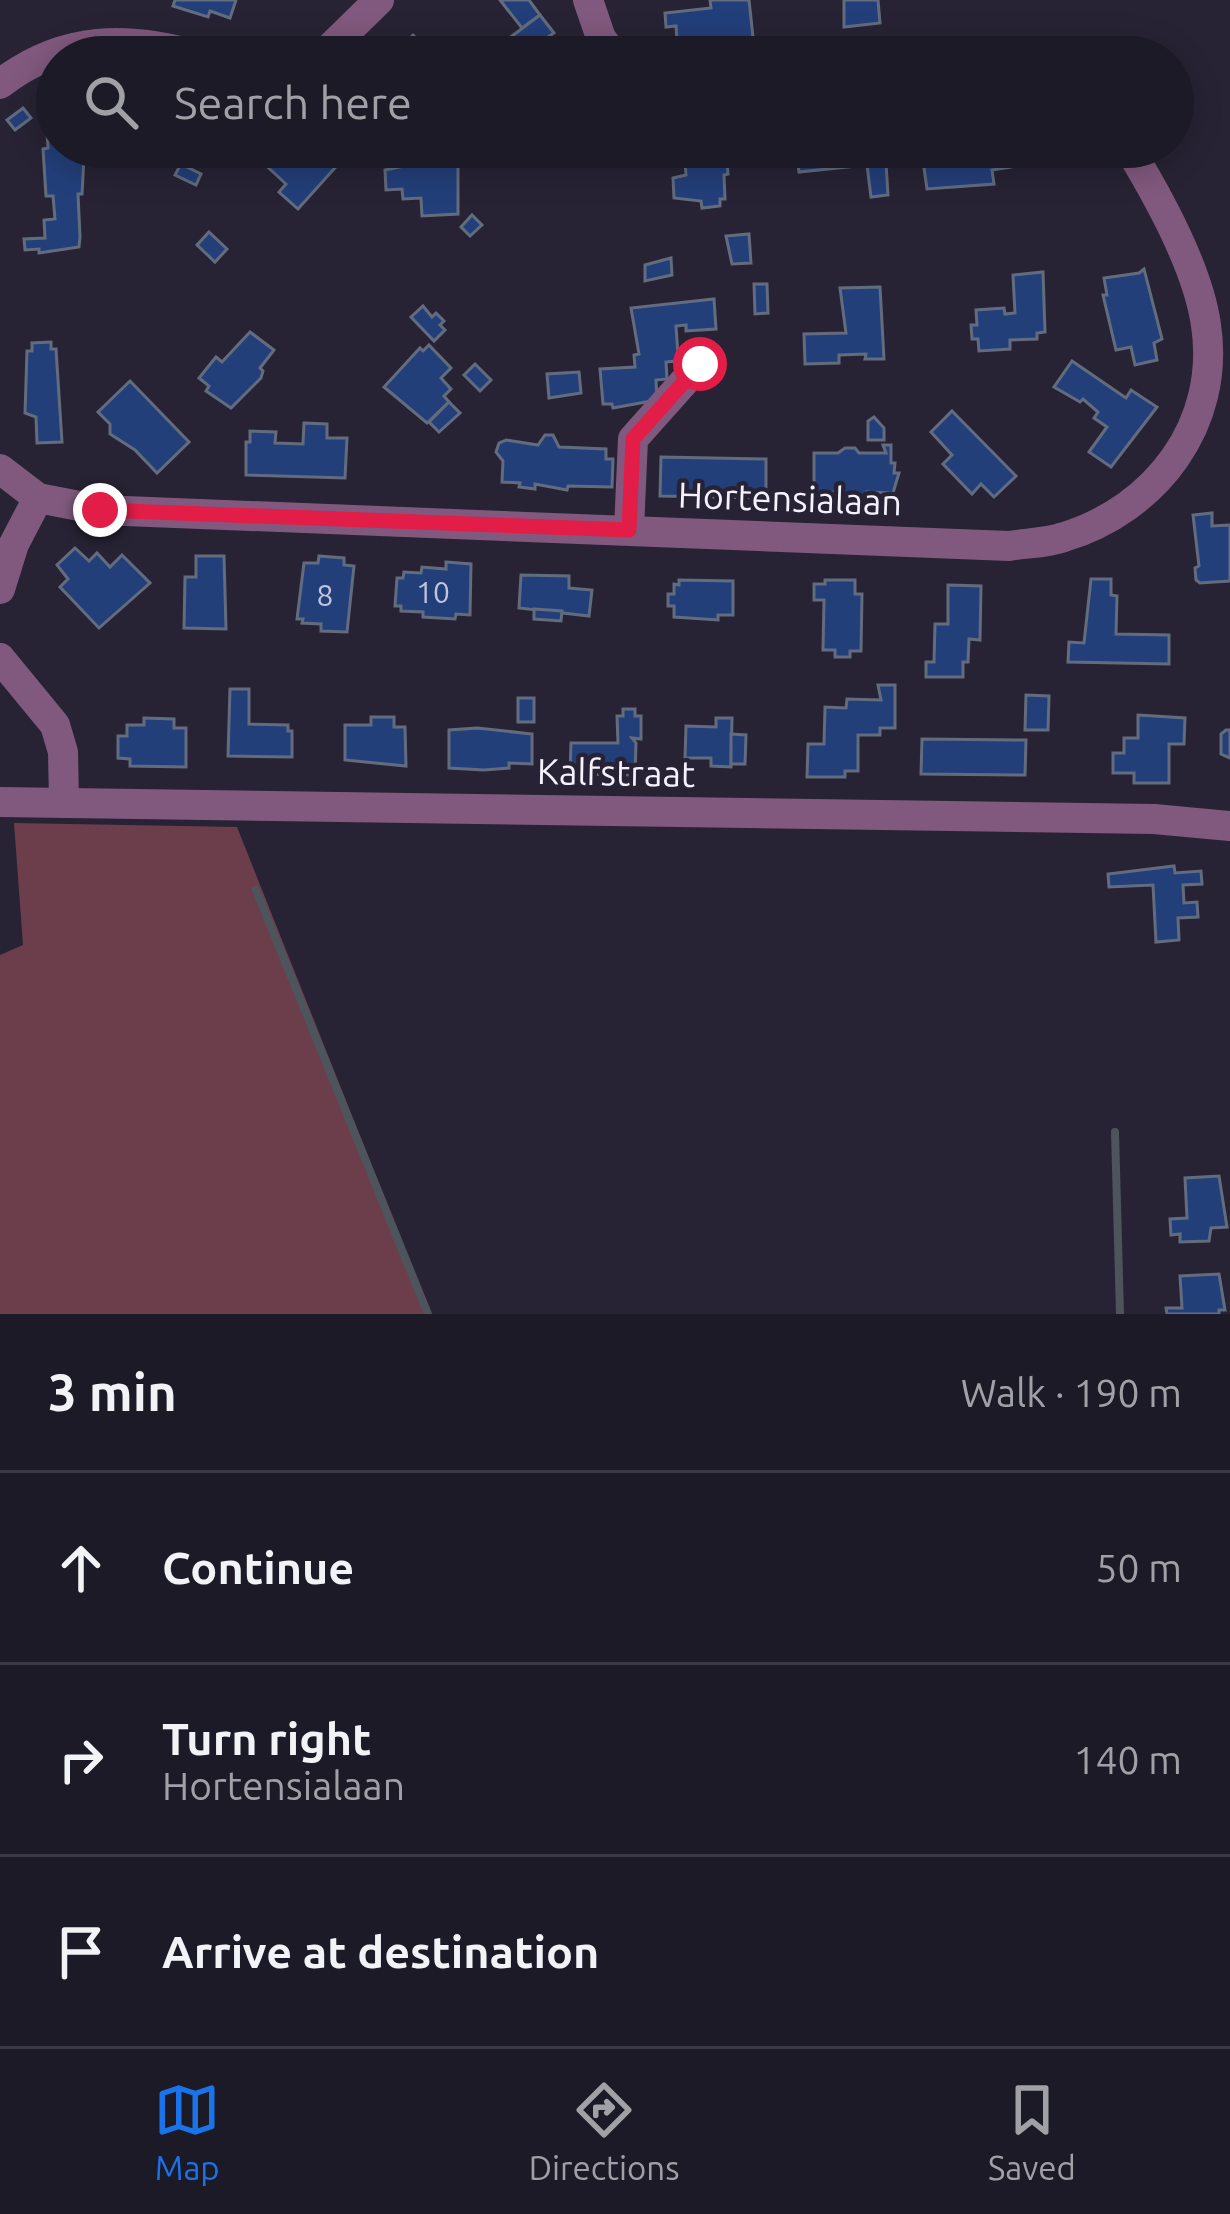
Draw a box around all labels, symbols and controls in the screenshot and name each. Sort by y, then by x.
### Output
search box [36,36,1194,168]
icon: search [78,69,144,135]
text: Search here [174,77,412,128]
route start [673,337,727,391]
street label: Hortensialaan [677,474,903,522]
route end [73,483,127,537]
house number: 10 [416,575,450,609]
house number: 8 [317,578,333,612]
street label: Kalfstraat [537,750,695,794]
text: 3 min [48,1363,177,1421]
text: Walk · 190 m [961,1371,1182,1414]
icon: ahead [48,1535,114,1601]
text: Continue [162,1542,354,1593]
text: 50 m [1095,1546,1182,1589]
text: Turn right [162,1713,371,1764]
icon: right [48,1727,114,1793]
text: 140 m [1073,1738,1182,1781]
text: Hortensialaan [162,1764,405,1807]
icon: arrive [48,1919,114,1985]
text: Arrive at destination [162,1926,599,1977]
tab: Map [154,2077,220,2186]
tab: Directions [529,2077,679,2186]
tab: Saved [988,2077,1076,2186]

